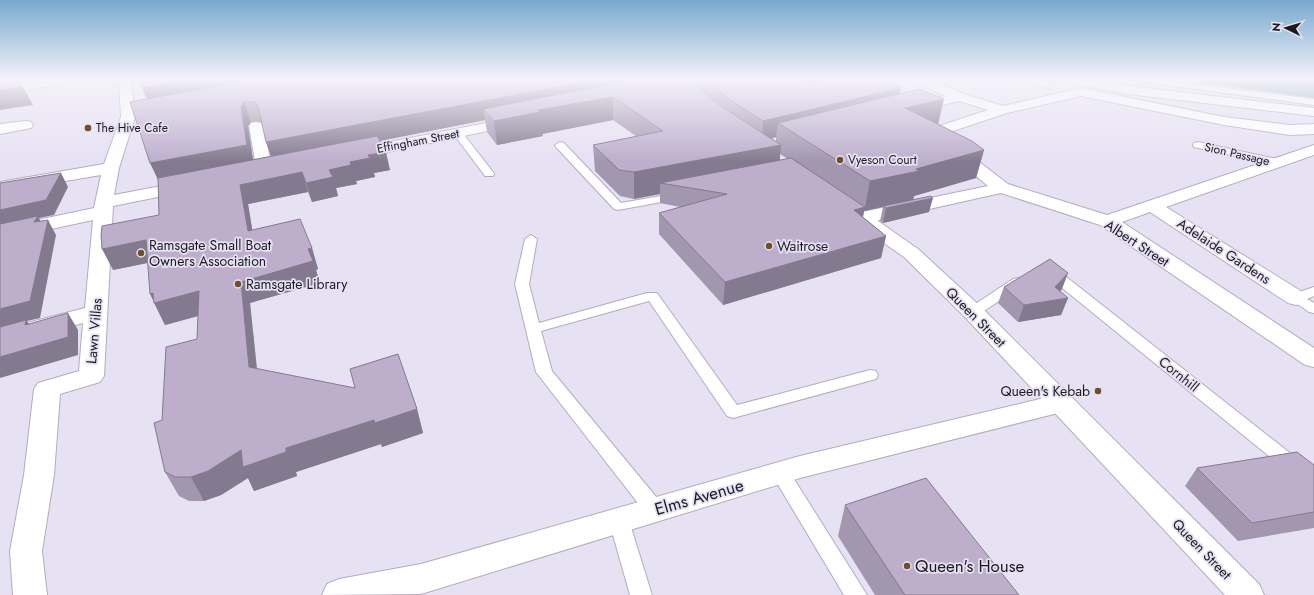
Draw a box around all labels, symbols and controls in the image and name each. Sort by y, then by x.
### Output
north arrow [1266,8,1306,48]
text: N [1268,22,1284,32]
place label: The Hive Cafe [96,119,168,137]
marker: The Hive Cafe [83,123,93,133]
street label: Effingham Street [375,124,461,158]
street label: Sion Passage [1203,138,1271,170]
place label: Vyeson Court [848,151,917,169]
marker: Vyeson Court [835,155,845,165]
street label: Adelaide Gardens [1173,213,1275,289]
street label: Albert Street [1101,215,1174,272]
place label: Ramsgate Small Boat Owners Association [149,235,272,271]
place label: Waitrose [777,236,828,256]
marker: Waitrose [764,241,774,251]
marker: Ramsgate Small Boat Owners Association [136,248,146,258]
place label: Ramsgate Library [246,274,348,294]
marker: Ramsgate Library [233,279,243,289]
street label: Queen Street [941,282,1011,352]
street label: Lawn Villas [81,297,107,365]
street label: Cornhill [1155,351,1203,397]
place label: Queen's Kebab [1000,381,1090,401]
marker: Queen's Kebab [1093,386,1103,396]
street label: Elms Avenue [652,473,746,521]
street label: Queen Street [1168,514,1237,584]
place label: Queen's House [915,554,1025,578]
marker: Queen's House [902,561,912,571]

